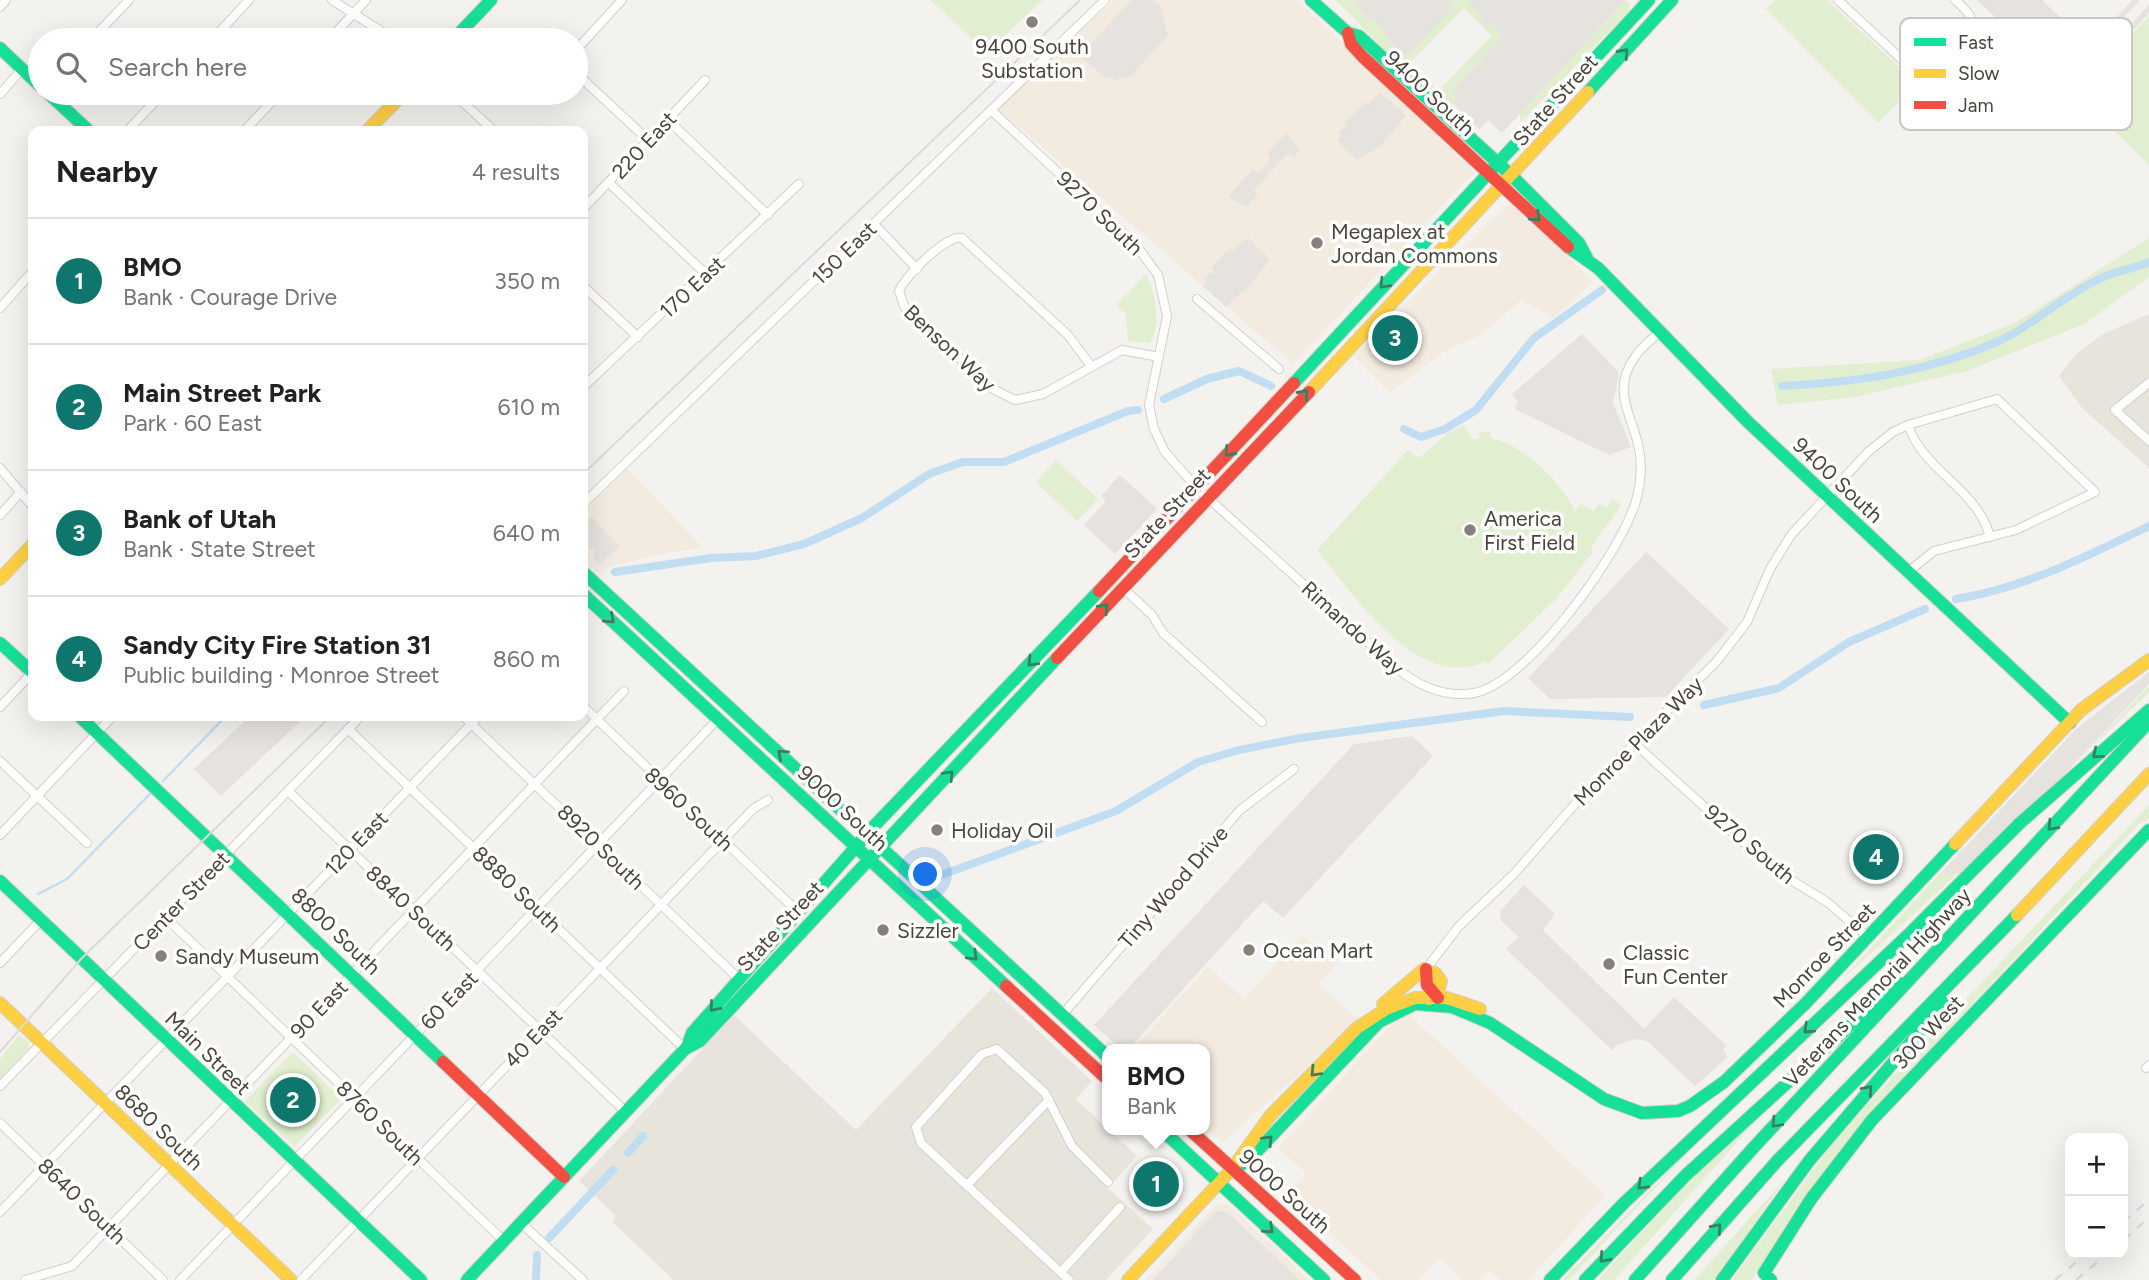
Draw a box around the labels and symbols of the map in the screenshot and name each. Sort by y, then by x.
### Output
marker: 9400 South Substation [1024,14,1040,30]
legend [1900,18,2132,130]
text: Fast [1958,31,1994,54]
place label: 9400 South Substation [975,34,1089,83]
street label: 9400 South [1380,45,1480,141]
one-way arrow [1616,48,1628,61]
street label: State Street [1507,49,1603,151]
text: Slow [1958,62,2000,85]
text: Jam [1958,94,1994,117]
street label: 220 East [607,106,681,184]
street label: 9270 South [1052,166,1148,260]
one-way arrow [1528,209,1541,222]
street label: 150 East [806,216,882,290]
place label: Megaplex at Jordan Commons [1331,219,1498,268]
marker: Megaplex at Jordan Commons [1309,235,1325,251]
street label: 170 East [654,251,730,323]
one-way arrow [1379,276,1392,289]
street label: Benson Way [899,299,1001,397]
pin: 3 [1372,312,1418,364]
one-way arrow [1296,389,1309,402]
street label: 9400 South [1788,432,1888,528]
one-way arrow [1225,444,1238,457]
street label: State Street [1119,462,1215,564]
place label: America First Field [1484,506,1575,555]
marker: America First Field [1462,522,1478,538]
street label: Rimando Way [1297,576,1409,680]
one-way arrow [1096,603,1109,616]
one-way arrow [602,611,615,623]
one-way arrow [1028,653,1041,666]
street label: Monroe Plaza Way [1568,671,1708,811]
one-way arrow [2092,746,2105,758]
one-way arrow [777,750,790,762]
street label: 9000 South [793,760,893,856]
street label: 8960 South [640,762,738,856]
one-way arrow [941,770,954,783]
street label: 8920 South [552,799,650,895]
street label: 9270 South [1700,799,1800,889]
street label: 120 East [319,806,393,880]
place label: Holiday Oil [951,818,1053,843]
one-way arrow [2048,818,2061,831]
street label: Tiny Wood Drive [1113,821,1233,953]
marker: Holiday Oil [929,822,945,838]
pin: 4 [1853,831,1899,883]
street label: 8880 South [467,840,567,938]
street label: Center Street [127,846,235,956]
your location [908,857,942,891]
street label: 8840 South [361,860,461,956]
street label: State Street [732,875,828,977]
street label: 8800 South [286,882,386,980]
street label: Veterans Memorial Highway [1778,882,1976,1092]
street label: Monroe Street [1768,897,1880,1013]
place label: Sizzler [897,918,959,943]
marker: Sizzler [875,922,891,938]
place label: Ocean Mart [1263,938,1373,963]
place label: Classic Fun Center [1623,940,1728,989]
marker: Ocean Mart [1241,942,1257,958]
place label: Sandy Museum [175,944,319,969]
marker: Sandy Museum [153,948,169,964]
one-way arrow [964,948,977,961]
marker: Classic Fun Center [1601,956,1617,972]
street label: 60 East [415,966,483,1034]
street label: 90 East [285,975,353,1043]
street label: 300 West [1887,990,1969,1074]
one-way arrow [710,999,722,1012]
street label: 40 East [499,1003,567,1073]
street label: Main Street [160,1006,256,1100]
one-way arrow [1803,1021,1816,1033]
one-way arrow [1311,1063,1324,1076]
pin: 2 [270,1074,316,1126]
street label: 8760 South [331,1075,429,1171]
street label: 8680 South [110,1079,208,1175]
one-way arrow [1860,1085,1872,1098]
one-way arrow [1771,1115,1784,1128]
one-way arrow [1260,1135,1272,1148]
street label: 9000 South [1234,1144,1336,1238]
street label: 8640 South [33,1153,131,1249]
pin: 1 [1133,1158,1179,1210]
one-way arrow [1638,1176,1651,1189]
one-way arrow [1261,1221,1274,1233]
one-way arrow [1709,1224,1721,1237]
one-way arrow [1600,1250,1612,1263]

